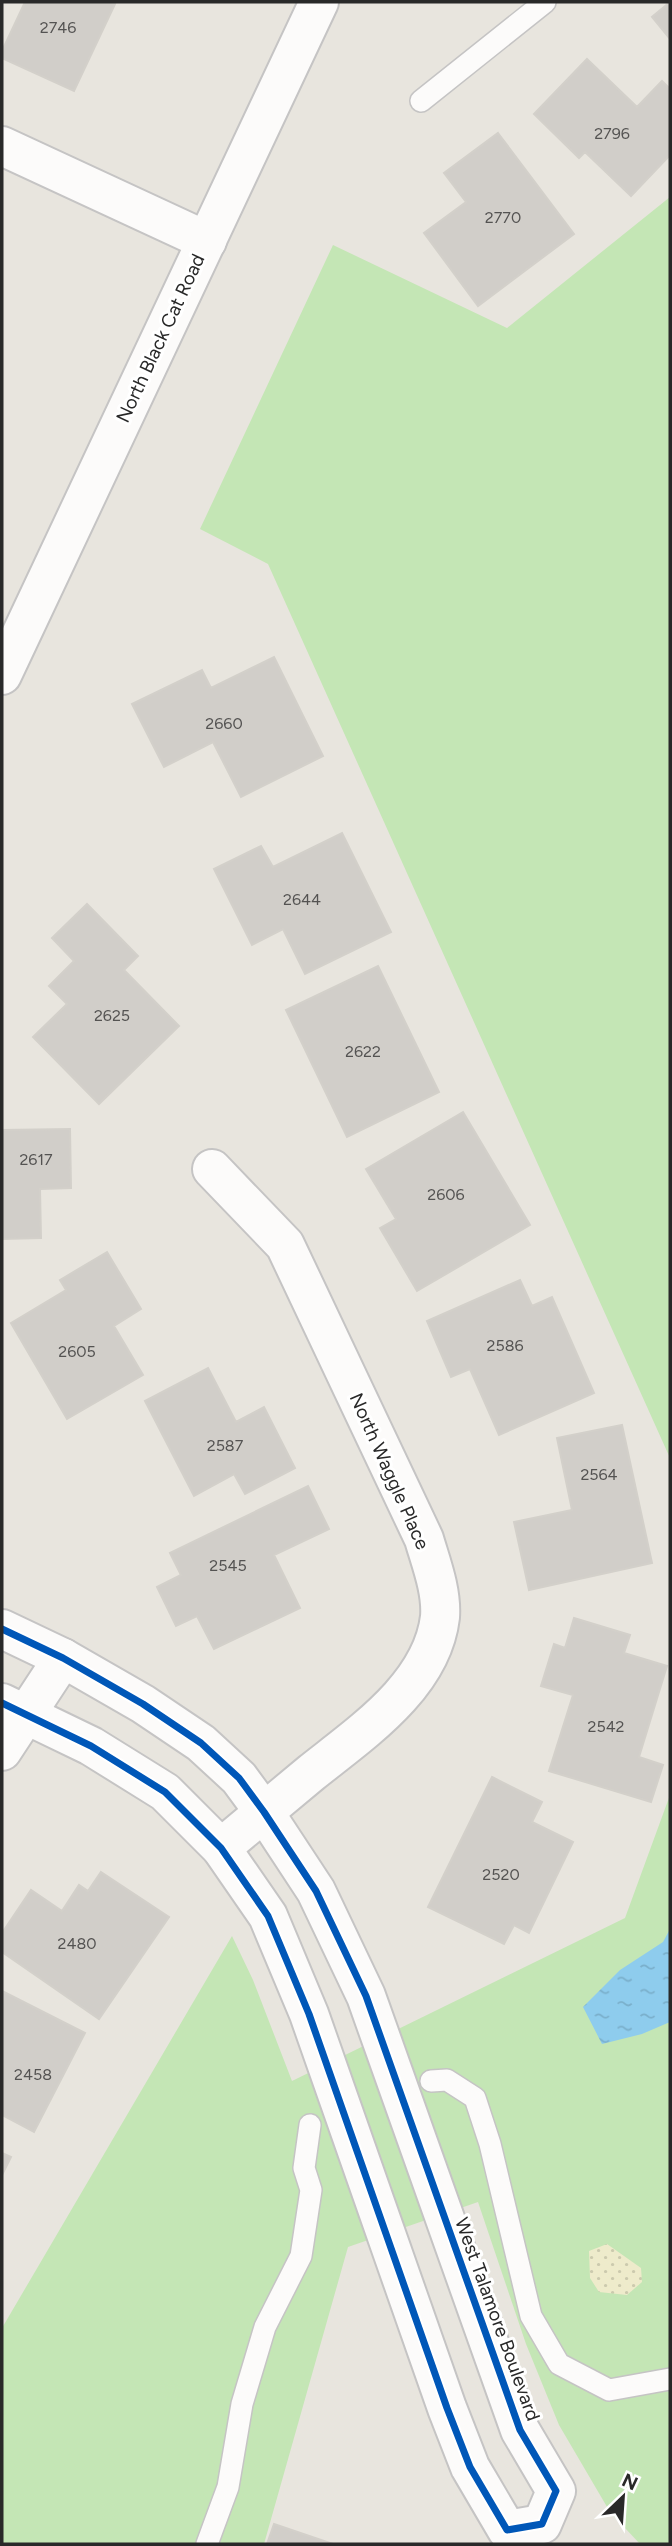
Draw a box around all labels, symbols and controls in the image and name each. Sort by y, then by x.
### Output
house number: 2746 [40,18,76,37]
house number: 2796 [594,124,630,143]
house number: 2770 [485,208,521,227]
street label: North Black Cat Road [111,250,210,426]
house number: 2660 [205,714,243,733]
house number: 2644 [283,890,321,909]
house number: 2625 [94,1006,130,1025]
house number: 2622 [345,1042,381,1061]
house number: 2617 [19,1150,53,1169]
house number: 2606 [427,1185,465,1204]
house number: 2586 [486,1336,524,1355]
house number: 2605 [58,1342,96,1361]
street label: North Waggle Place [345,1389,434,1553]
house number: 2587 [207,1436,244,1455]
house number: 2564 [580,1465,618,1484]
house number: 2545 [209,1556,247,1575]
house number: 2542 [587,1717,625,1736]
house number: 2520 [482,1865,520,1884]
house number: 2480 [58,1934,96,1953]
house number: 2458 [14,2065,52,2084]
street label: West Talamore Boulevard [450,2214,545,2424]
north arrow [588,2462,658,2532]
text: N [618,2469,641,2496]

